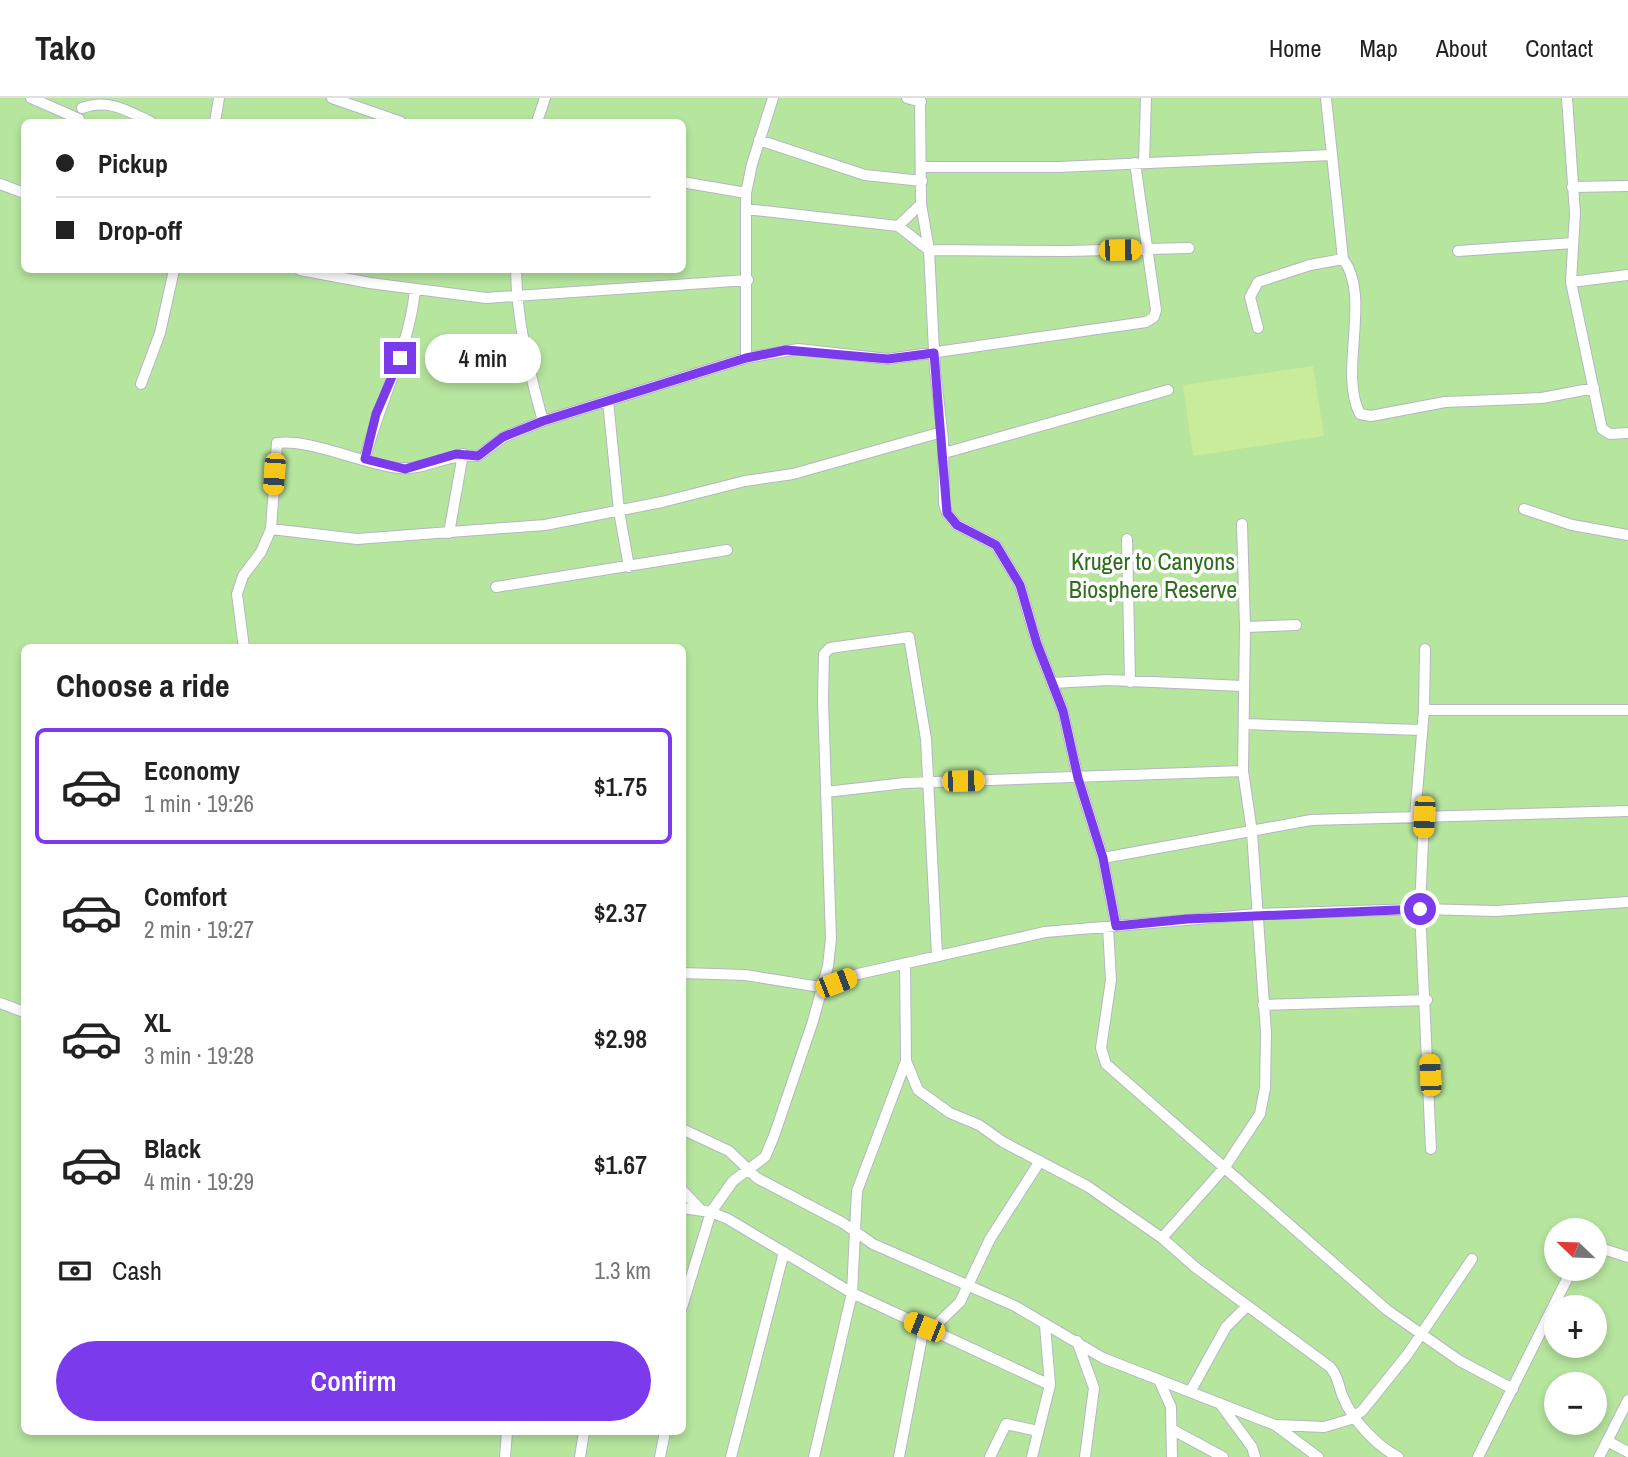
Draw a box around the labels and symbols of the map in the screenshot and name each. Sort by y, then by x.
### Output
car [1099,239,1142,261]
callout: 4 min [424,334,540,382]
route end [384,342,416,374]
car [263,452,286,496]
park label: Kruger to Canyons Biosphere Reserve [1069,545,1237,605]
car [942,770,985,792]
car [1413,795,1436,839]
route start [1404,893,1436,925]
car [813,966,860,1000]
car [1419,1053,1442,1097]
north arrow [1544,1218,1606,1281]
car [901,1309,948,1345]

